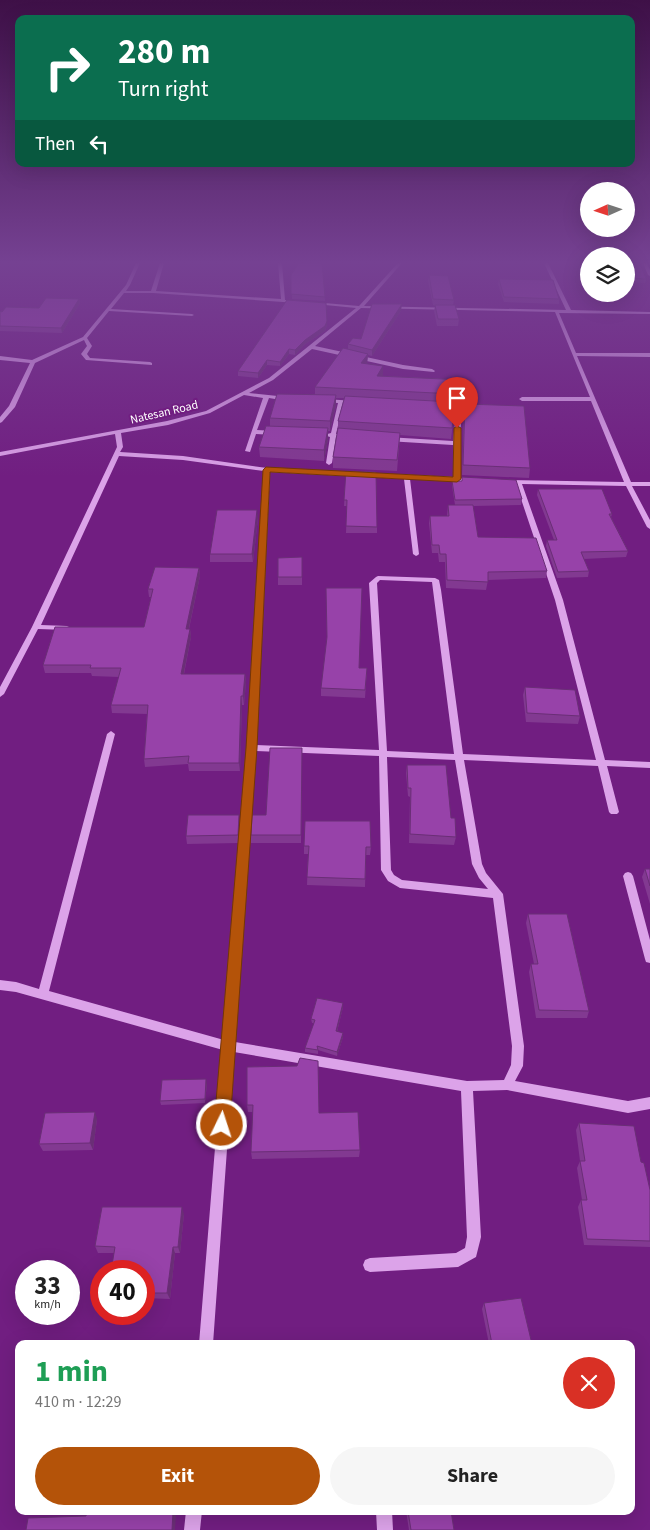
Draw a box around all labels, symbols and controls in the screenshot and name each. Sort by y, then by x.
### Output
text: 280 m [118,27,210,77]
icon: right [35,35,100,100]
text: Turn right [118,73,208,105]
icon: left [85,130,113,158]
text: Then [35,131,75,158]
north arrow [580,182,635,238]
map controls [580,182,635,302]
button: layers [580,247,635,302]
pin [436,377,478,428]
icon: arrive [443,384,471,412]
street label: Natesan Road [128,396,200,429]
position arrow [195,1098,247,1150]
speed limit sign: 40 [90,1260,155,1325]
text: 33 [34,1268,61,1304]
text: km/h [34,1296,61,1313]
text: 1 min [35,1350,108,1393]
button: close [563,1357,615,1409]
text: 410 m · 12:29 [35,1391,122,1413]
button: Exit [35,1447,320,1505]
button: Share [330,1447,615,1505]

